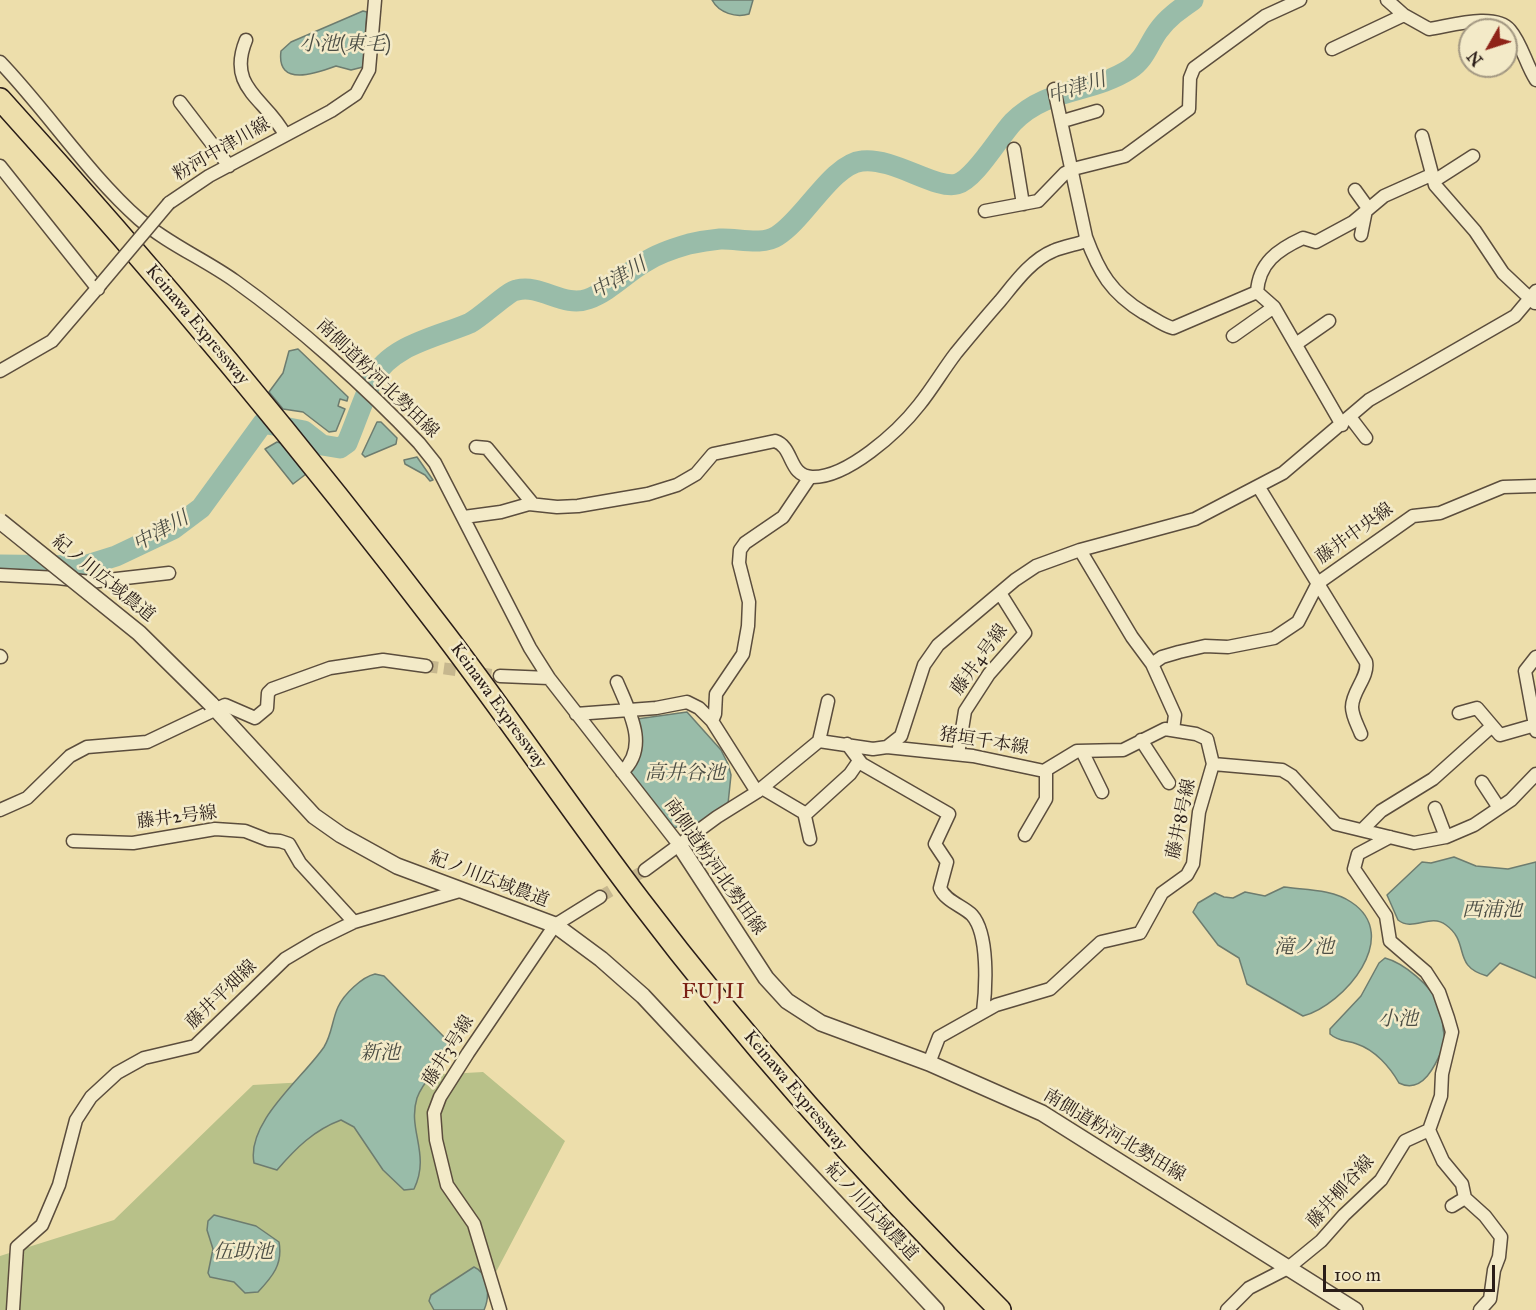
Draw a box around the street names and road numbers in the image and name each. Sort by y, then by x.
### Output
street label: 粉河中津川線 [170,114,274,186]
street label: Keinawa Expressway [140,261,254,389]
street label: 南側道粉河北勢田線 [311,315,443,443]
street label: 藤井中央線 [1312,499,1398,569]
street label: 紀ノ川広域農道 [47,531,159,627]
street label: 藤井4号線 [947,620,1013,700]
street label: Keinawa Expressway [445,639,551,773]
street label: 猪垣千本線 [938,724,1030,760]
street label: 藤井8号線 [1163,777,1201,861]
street label: 南側道粉河北勢田線 [659,794,769,940]
street label: 藤井2号線 [136,802,218,834]
street label: 紀ノ川広域農道 [426,847,552,913]
street label: 藤井平畑線 [182,956,262,1034]
street label: 藤井3号線 [419,1012,479,1090]
street label: Keinawa Expressway [738,1027,852,1155]
street label: 南側道粉河北勢田線 [1039,1085,1189,1187]
street label: 藤井柳谷線 [1303,1151,1379,1233]
street label: 紀ノ川広域農道 [820,1159,922,1265]

